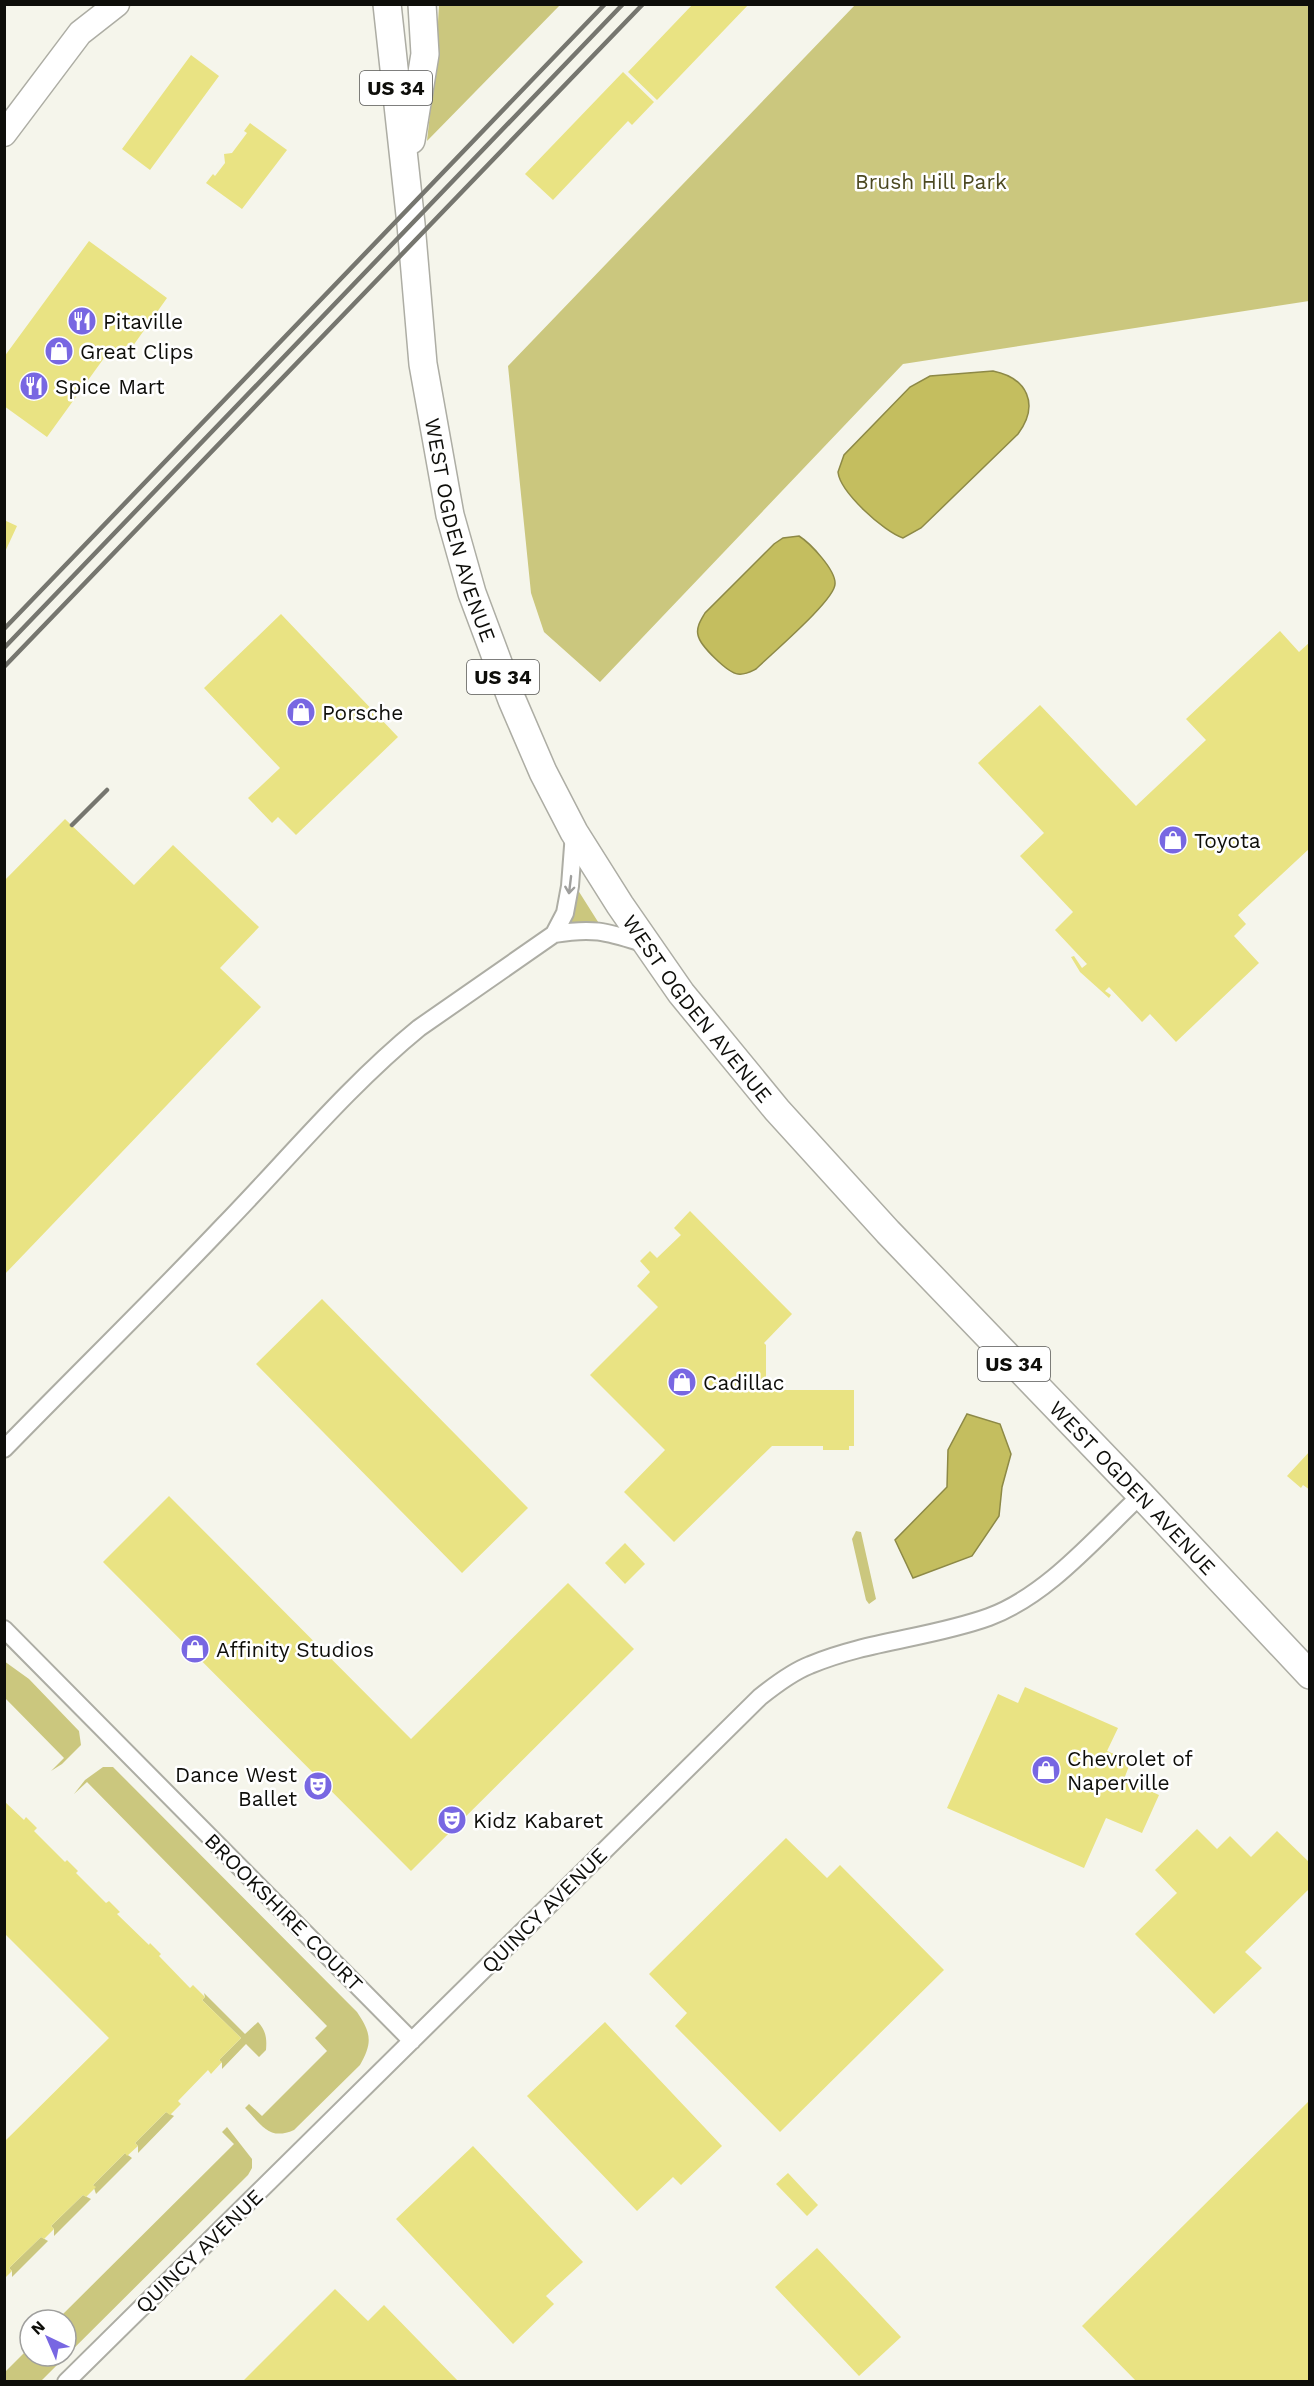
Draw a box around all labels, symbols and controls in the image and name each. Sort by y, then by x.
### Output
road number: US 34 [360,71,432,105]
park label: Brush Hill Park [855,169,1007,194]
restaurant icon: Pitaville [66,305,98,337]
place label: Pitaville [103,309,183,334]
shop icon: Great Clips [43,335,75,367]
place label: Great Clips [80,339,194,364]
restaurant icon: Spice Mart [18,370,50,402]
place label: Spice Mart [55,374,165,399]
street label: WEST OGDEN AVENUE [420,416,502,645]
road number: US 34 [467,660,539,694]
shop icon: Porsche [285,696,317,728]
place label: Porsche [322,700,403,725]
shop icon: Toyota [1157,824,1189,856]
place label: Toyota [1194,828,1261,853]
one-way arrow [564,874,575,894]
street label: WEST OGDEN AVENUE [618,910,778,1107]
road number: US 34 [978,1347,1050,1381]
shop icon: Cadillac [666,1366,698,1398]
place label: Cadillac [703,1370,785,1395]
street label: WEST OGDEN AVENUE [1045,1395,1221,1579]
shop icon: Affinity Studios [179,1633,211,1665]
place label: Affinity Studios [216,1637,374,1662]
place label: Chevrolet of Naperville [1067,1746,1193,1795]
shop icon: Chevrolet of Naperville [1030,1754,1062,1786]
place label: Dance West Ballet [175,1762,297,1811]
theatre icon: Dance West Ballet [302,1770,334,1802]
theatre icon: Kidz Kabaret [436,1804,468,1836]
place label: Kidz Kabaret [473,1808,603,1833]
street label: BROOKSHIRE COURT [200,1828,368,1996]
street label: QUINCY AVENUE [476,1842,612,1978]
street label: QUINCY AVENUE [130,2184,268,2318]
north arrow [18,2308,78,2368]
text: N [27,2317,49,2339]

